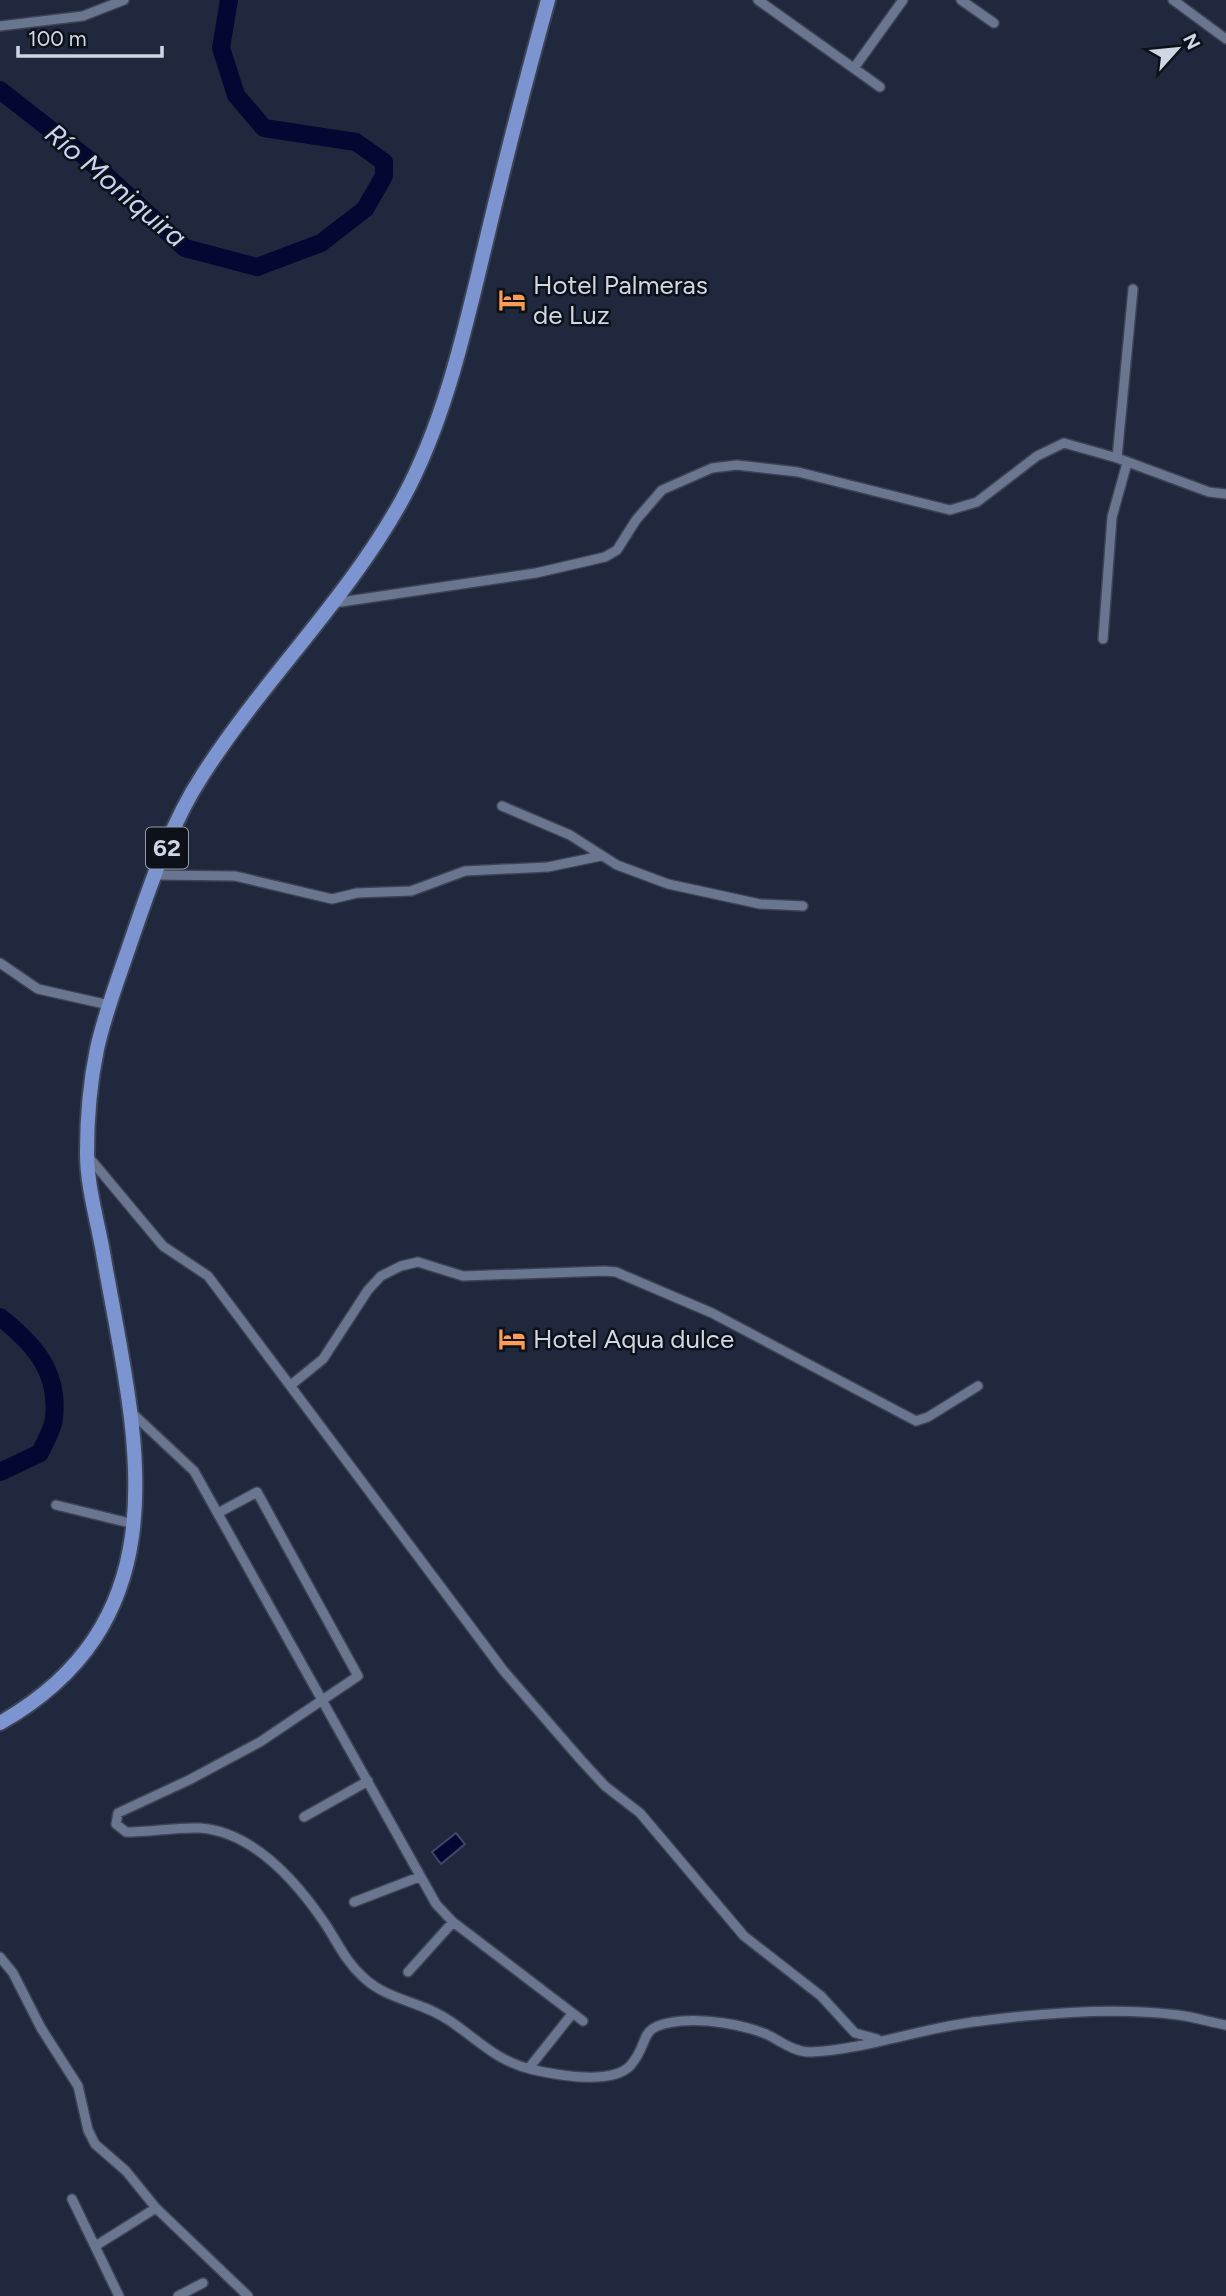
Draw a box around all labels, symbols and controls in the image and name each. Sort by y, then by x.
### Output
scale bar [18,14,161,58]
north arrow [1142,14,1212,84]
text: 100 m [28,26,87,51]
text: N [1178,30,1205,53]
water label: Río Moniquira [38,116,194,254]
place label: Hotel Palmeras de Luz [533,269,708,331]
hotel icon: Hotel Palmeras de Luz [497,285,527,315]
road number: 62 [146,828,188,868]
place label: Hotel Aqua dulce [533,1323,734,1355]
hotel icon: Hotel Aqua dulce [497,1324,527,1354]

